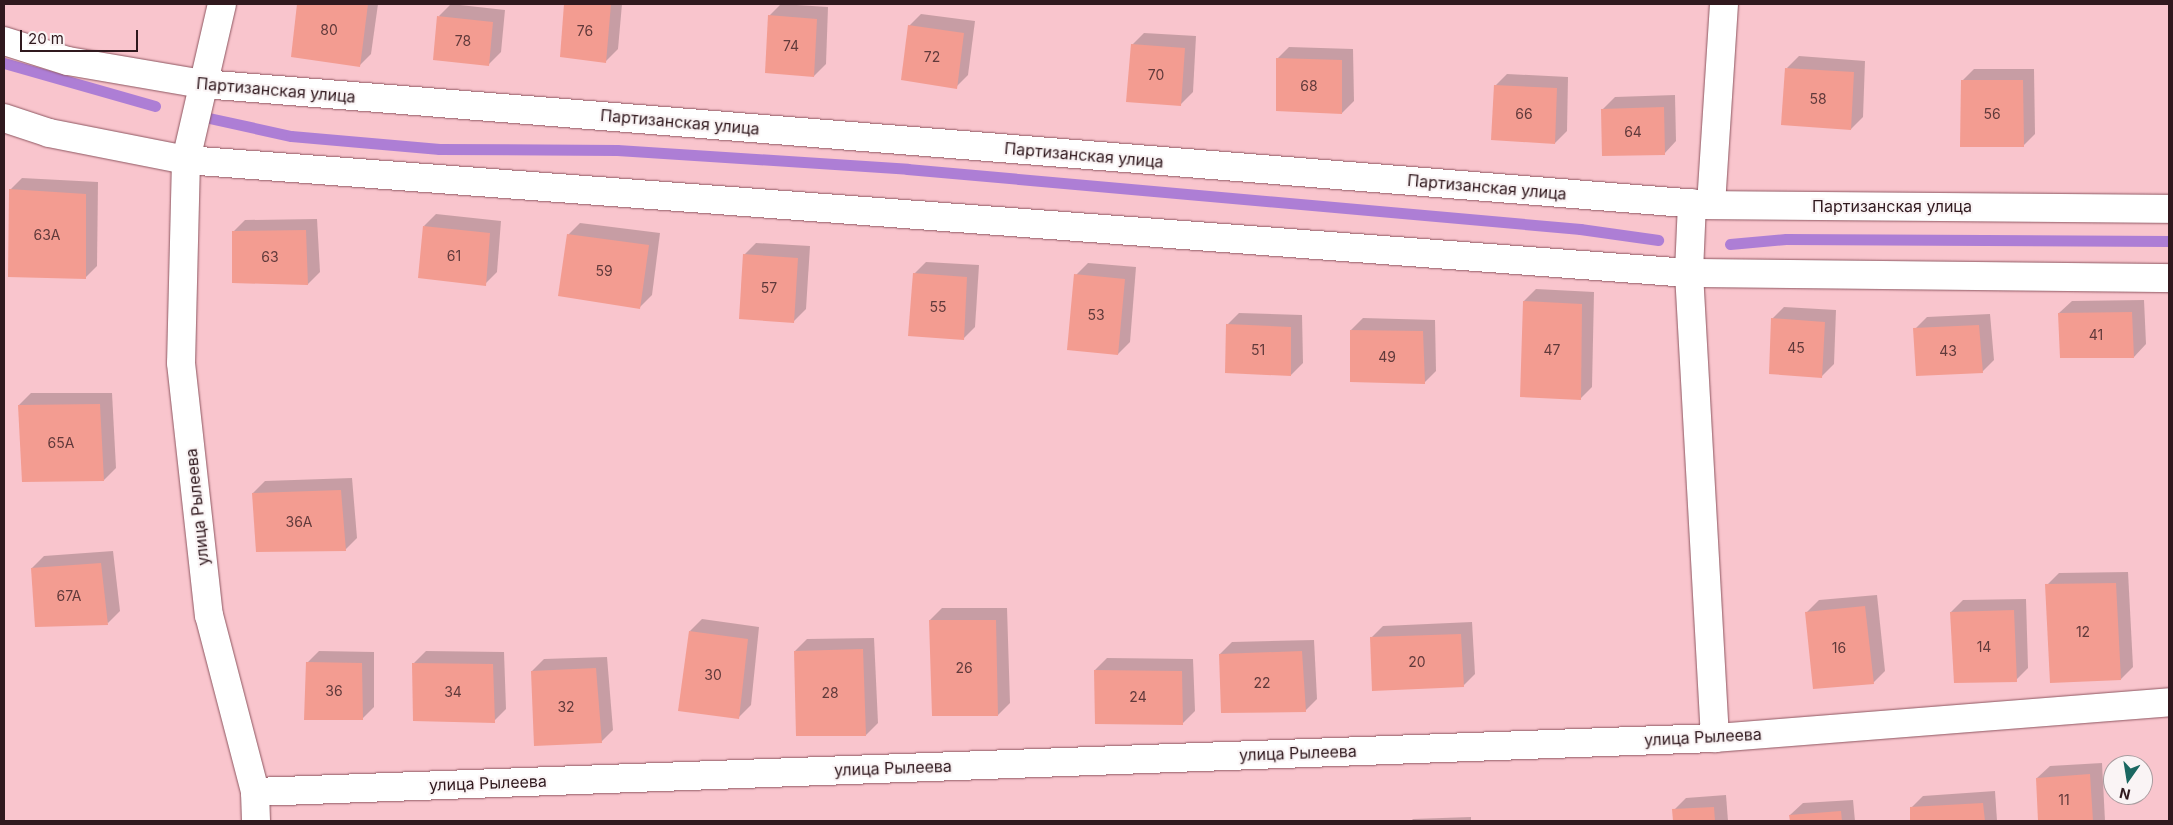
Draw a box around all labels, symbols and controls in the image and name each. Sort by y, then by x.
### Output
scale bar [22,20,140,52]
house number: 80 [320,22,338,38]
house number: 76 [577,23,593,39]
text: 20 m [28,29,64,48]
house number: 78 [455,33,471,49]
house number: 74 [783,38,799,54]
house number: 72 [924,49,940,65]
house number: 70 [1148,67,1164,83]
street label: Партизанская улица [196,73,356,107]
house number: 68 [1300,78,1318,94]
house number: 58 [1809,91,1827,107]
street label: Партизанская улица [600,105,760,139]
house number: 66 [1515,106,1533,122]
house number: 56 [1983,106,2001,122]
house number: 64 [1624,124,1642,140]
street label: Партизанская улица [1004,138,1164,172]
street label: Партизанская улица [1407,170,1567,204]
street label: Партизанская улица [1812,196,1972,216]
house number: 63А [34,227,60,243]
house number: 61 [447,248,461,264]
house number: 63 [261,249,279,265]
house number: 59 [595,263,613,279]
house number: 57 [761,280,777,296]
house number: 55 [929,299,947,315]
house number: 53 [1087,307,1105,323]
house number: 41 [2089,327,2103,343]
house number: 45 [1787,340,1805,356]
house number: 51 [1251,342,1265,358]
house number: 47 [1544,342,1560,358]
house number: 43 [1939,343,1957,359]
house number: 49 [1378,349,1396,365]
house number: 65А [48,435,74,451]
street label: улица Рылеева [181,447,213,567]
house number: 36А [286,514,312,530]
house number: 67А [57,588,81,604]
house number: 12 [2076,624,2090,640]
house number: 14 [1977,639,1991,655]
house number: 16 [1832,640,1846,656]
house number: 20 [1408,654,1426,670]
house number: 26 [955,660,973,676]
house number: 30 [704,667,722,683]
house number: 22 [1253,675,1271,691]
house number: 36 [325,683,343,699]
house number: 34 [444,684,462,700]
house number: 28 [821,685,839,701]
house number: 24 [1129,689,1147,705]
house number: 32 [557,699,575,715]
street label: улица Рылеева [1644,724,1762,750]
street label: улица Рылеева [1239,741,1357,765]
north arrow [2103,755,2153,805]
street label: улица Рылеева [834,756,952,780]
street label: улица Рылеева [429,771,547,795]
text: N [2118,785,2132,804]
house number: 11 [2058,792,2070,808]

